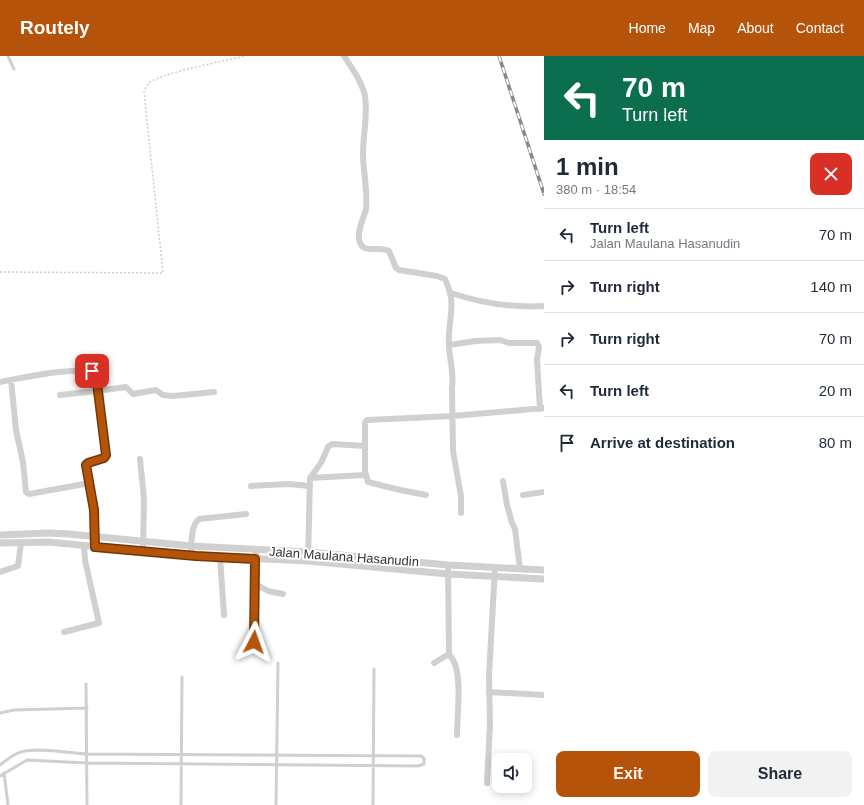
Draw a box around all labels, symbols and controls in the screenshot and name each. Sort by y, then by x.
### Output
text: Routely [20,17,90,38]
text: Home [629,20,666,36]
text: Map [688,20,715,36]
text: About [737,20,774,36]
text: Contact [796,20,844,36]
icon: left [556,72,608,124]
text: 70 m [622,72,686,103]
text: Turn left [622,105,687,125]
text: 1 min [556,153,619,180]
button: close [810,153,852,195]
text: 380 m · 18:54 [556,182,636,197]
text: Turn left [590,219,649,236]
icon: left [556,224,578,246]
text: 70 m [819,226,852,243]
text: Jalan Maulana Hasanudin [590,236,740,251]
icon: right [556,276,578,298]
text: Turn right [590,278,660,295]
text: 140 m [810,278,852,295]
icon: right [556,328,578,350]
text: Turn right [590,330,660,347]
text: 70 m [819,330,852,347]
pin [75,354,109,388]
icon: arrive [81,360,103,382]
icon: left [556,380,578,402]
text: Turn left [590,382,649,399]
text: 20 m [819,382,852,399]
icon: arrive [556,432,578,454]
text: Arrive at destination [590,434,735,451]
text: 80 m [819,434,852,451]
street label: Jalan Maulana Hasanudin [268,544,419,569]
position arrow [233,621,275,663]
button: Exit [556,751,700,797]
button: Share [708,751,852,797]
map controls [492,753,532,793]
button: sound [492,753,532,793]

